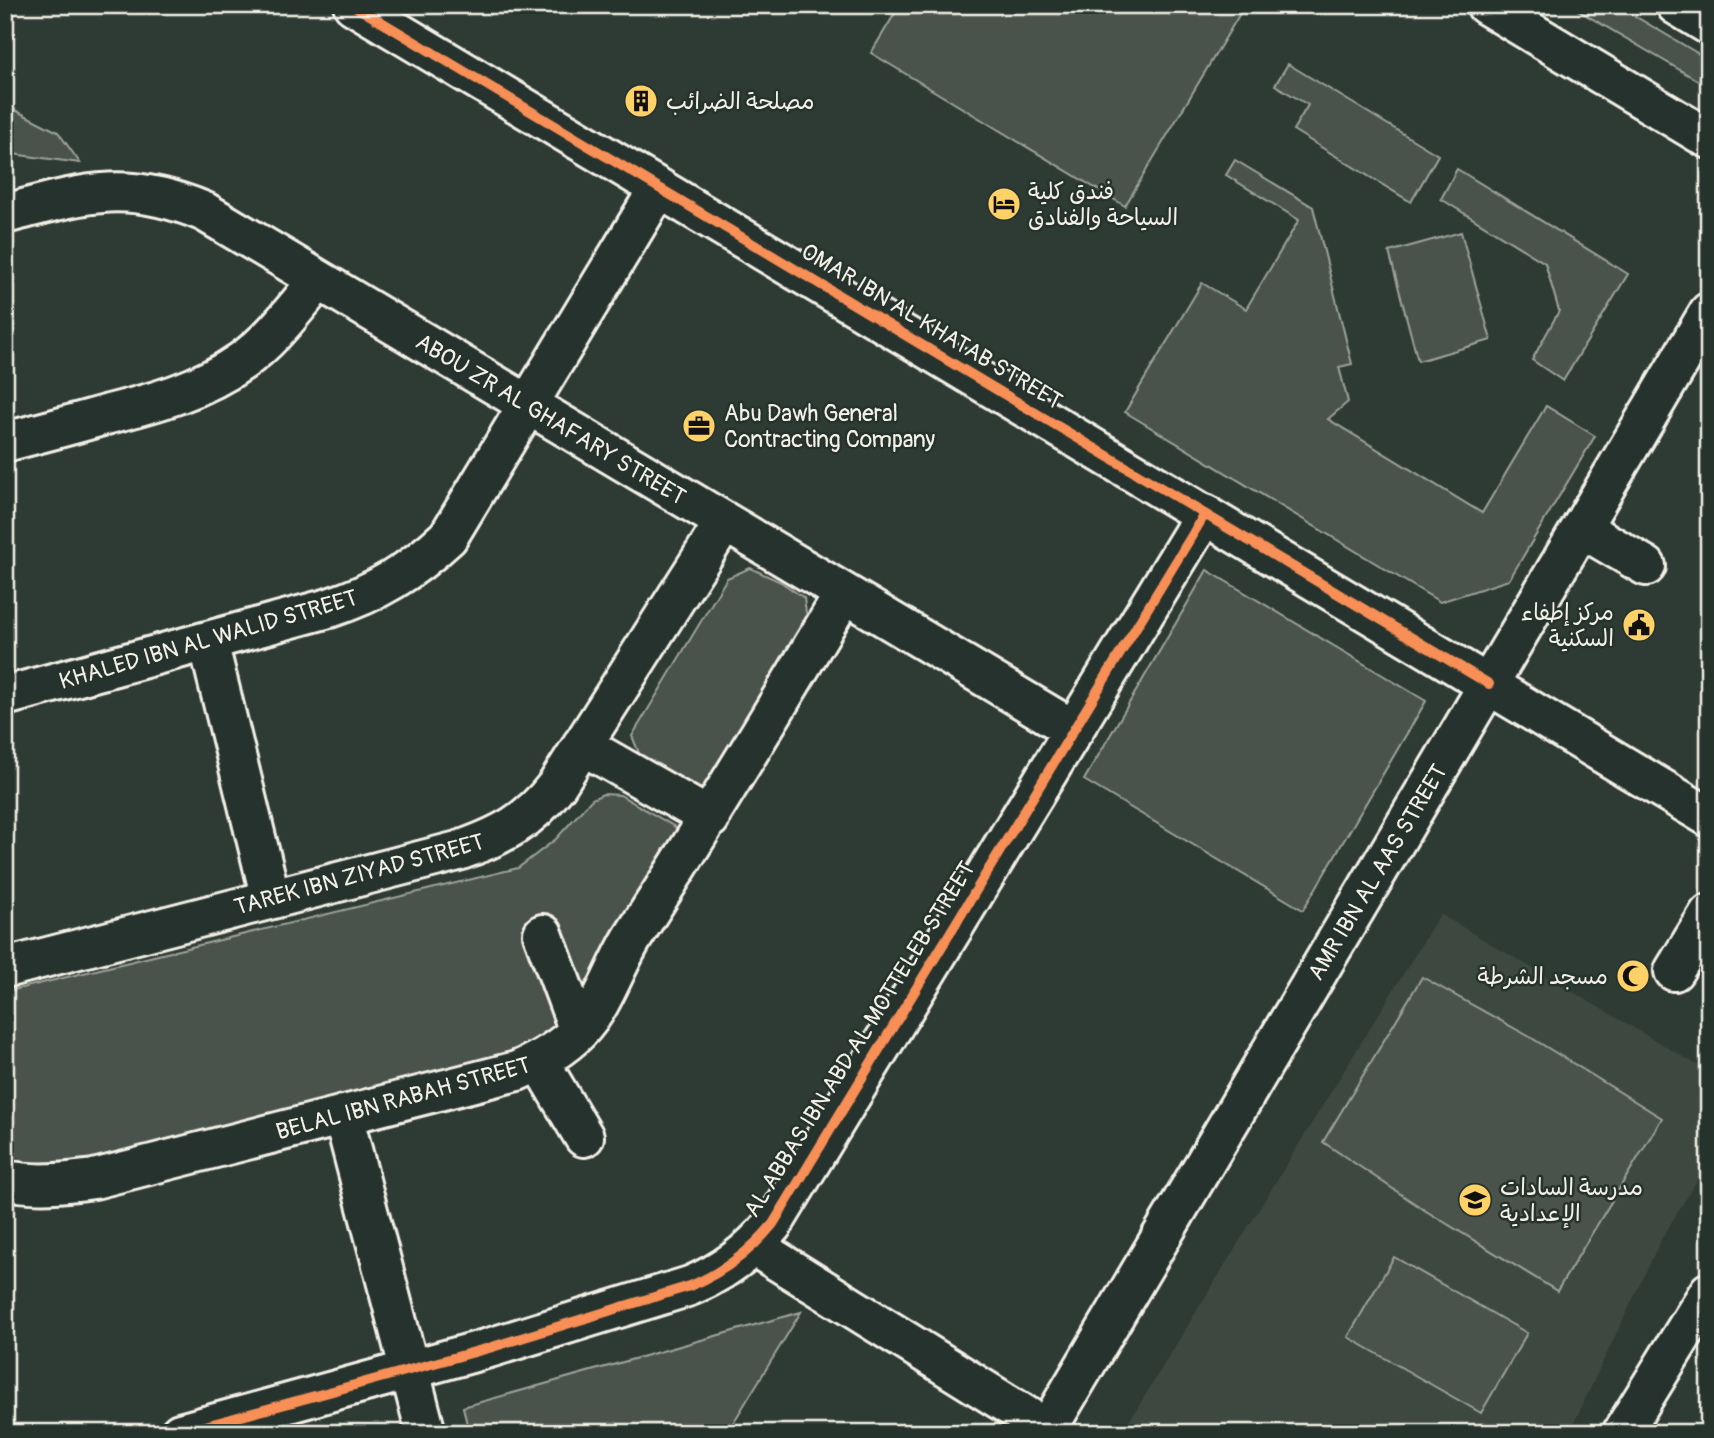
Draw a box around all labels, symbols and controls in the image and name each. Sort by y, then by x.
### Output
building icon: مصلحة الضرائب [622,82,660,120]
place label: مصلحة الضرائب [666,87,815,116]
place label: فندق كلية السياحة والفنادق [1028,177,1178,232]
hotel icon: فندق كلية السياحة والفنادق [985,185,1023,223]
street label: OMAR IBN AL KHATAB STREET [796,237,1068,416]
street label: ABOU ZR AL GHAFARY STREET [410,327,691,512]
place label: Abu Dawh General Contracting Company [724,399,935,454]
office icon: Abu Dawh General Contracting Company [680,407,718,445]
street label: KHALED IBN AL WALID STREET [56,583,361,696]
place label: مركز إطفاء السكنية [1521,598,1614,653]
public building icon: مركز إطفاء السكنية [1620,606,1658,644]
street label: AMR IBN AL AAS STREET [1301,759,1454,986]
street label: TAREK IBN ZIYAD STREET [231,827,487,922]
street label: AL ABBAS IBN ABD AL MOTTELEB STREET [737,856,982,1222]
mosque icon: مسجد الشرطة [1614,957,1652,995]
place label: مسجد الشرطة [1478,962,1608,991]
street label: BELAL IBN RABAH STREET [273,1050,534,1146]
place label: مدرسة السادات الإعدادية [1500,1173,1643,1228]
school or university icon: مدرسة السادات الإعدادية [1456,1181,1494,1219]

